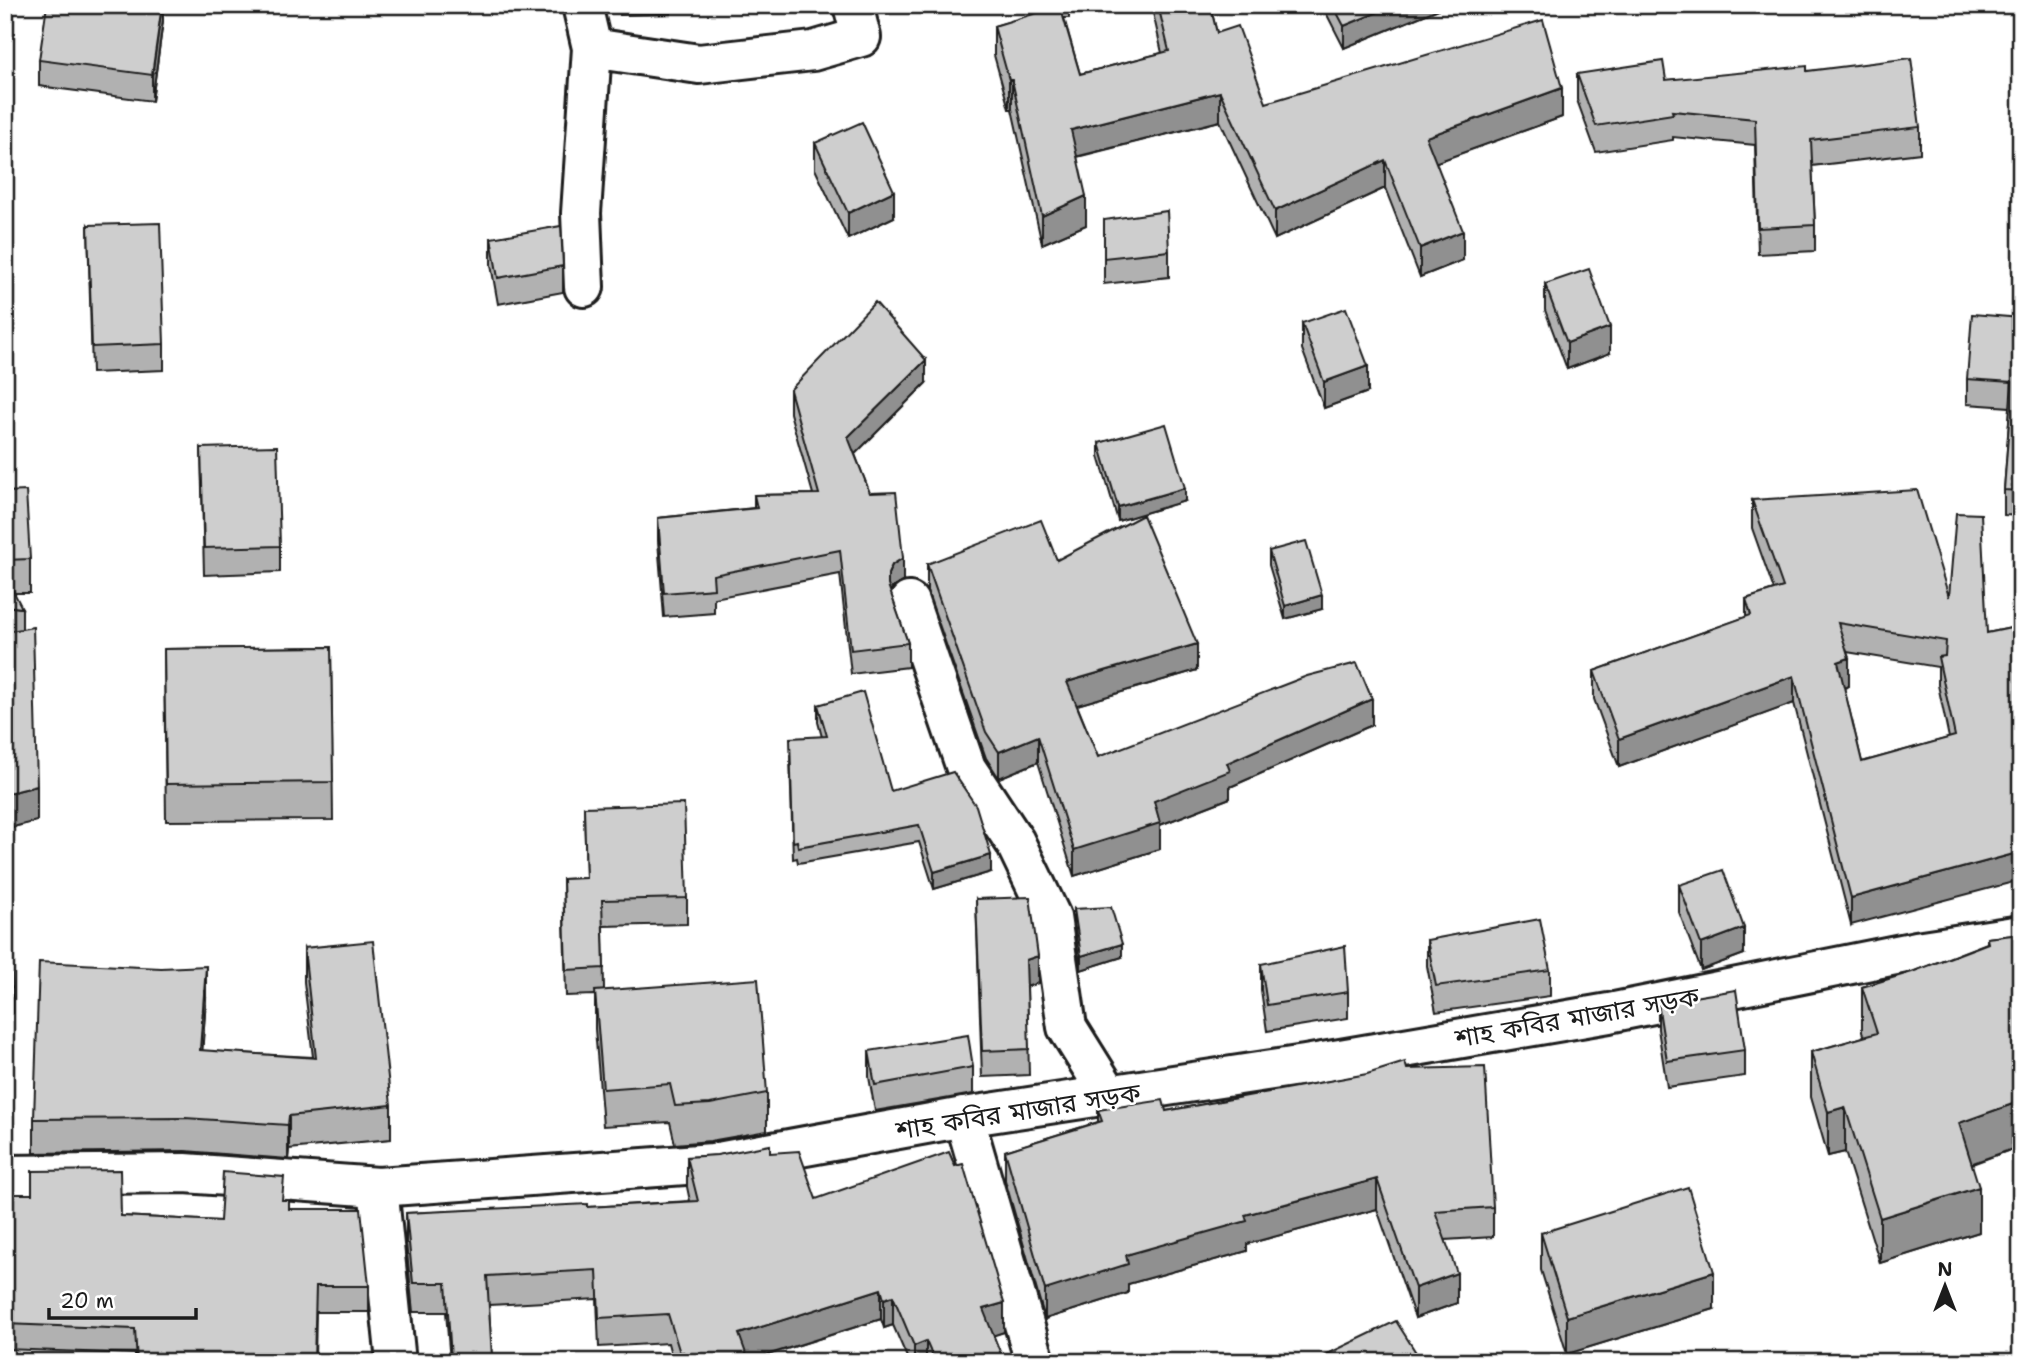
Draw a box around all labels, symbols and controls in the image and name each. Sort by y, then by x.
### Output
street label: শাহ কবির মাজার সড়ক [1451,978,1703,1056]
street label: শাহ কবির মাজার সড়ক [892,1074,1144,1148]
north arrow [1910,1252,1980,1322]
text: N [1937,1257,1953,1282]
scale bar [49,1276,196,1320]
text: 20 m [60,1287,114,1315]

